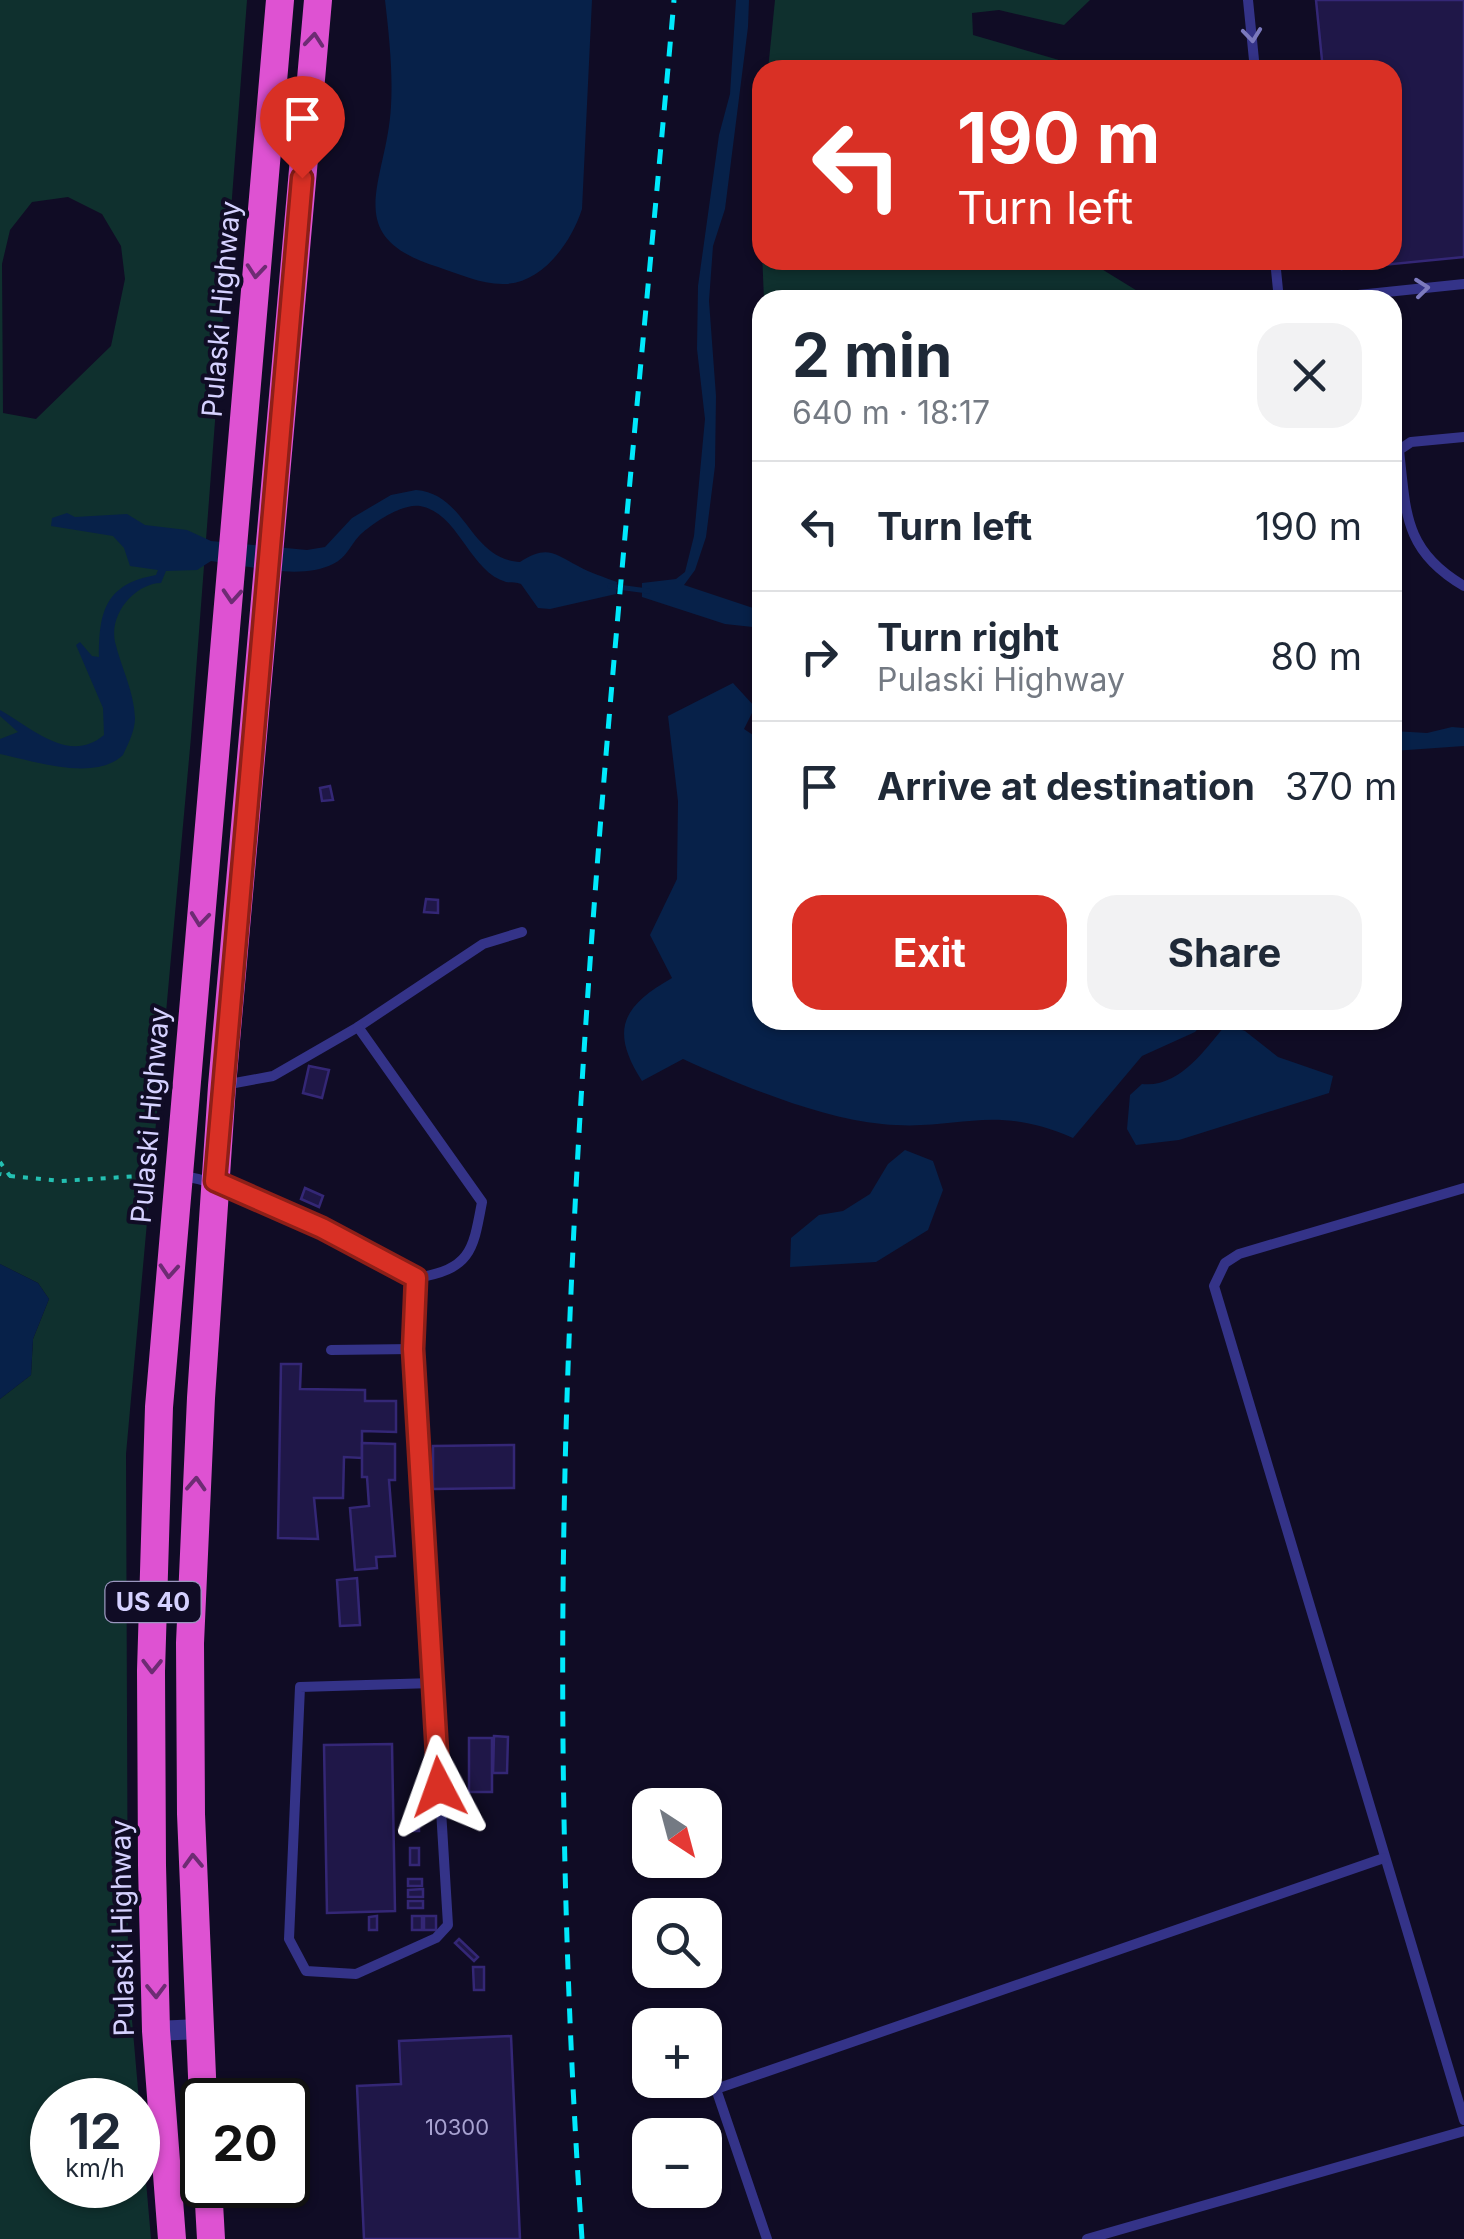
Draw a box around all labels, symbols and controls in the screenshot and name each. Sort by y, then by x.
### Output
one-way arrow [1240,27,1262,43]
one-way arrow [303,31,325,47]
pin [260,76,345,179]
icon: arrive [275,91,330,146]
text: 190 m [957,95,1160,180]
icon: left [792,100,922,230]
text: Turn left [957,180,1133,235]
street label: Pulaski Highway [195,199,247,419]
one-way arrow [245,264,267,280]
one-way arrow [1414,278,1430,299]
text: 2 min [792,319,952,391]
button: close [1257,323,1362,428]
text: 640 m · 18:17 [792,393,990,432]
icon: left [792,499,847,554]
text: Turn left [877,503,1032,549]
text: 190 m [1255,503,1362,549]
one-way arrow [221,588,243,604]
text: Turn right [877,614,1059,660]
icon: right [792,629,847,684]
text: 80 m [1271,633,1362,679]
text: Pulaski Highway [877,660,1125,699]
icon: arrive [792,759,847,814]
text: Arrive at destination [877,763,1255,809]
text: 370 m [1285,763,1397,809]
button: Exit [792,895,1067,1010]
button: Share [1087,895,1362,1010]
one-way arrow [190,911,212,927]
street label: Pulaski Highway [124,1005,176,1225]
one-way arrow [159,1264,181,1280]
one-way arrow [185,1475,206,1491]
road number: US 40 [106,1582,200,1622]
one-way arrow [141,1658,162,1674]
position arrow [387,1735,491,1839]
north arrow [632,1788,722,1878]
map controls [632,1788,722,2208]
street label: Pulaski Highway [103,1819,141,2037]
one-way arrow [182,1853,203,1869]
button: search [632,1898,722,1988]
one-way arrow [145,1983,166,1999]
button: + [632,2008,722,2098]
speed limit sign: 20 [180,2078,310,2208]
text: 12 [68,2101,122,2161]
house number: 10300 [425,2114,489,2140]
button: − [632,2118,722,2208]
text: km/h [65,2153,125,2183]

